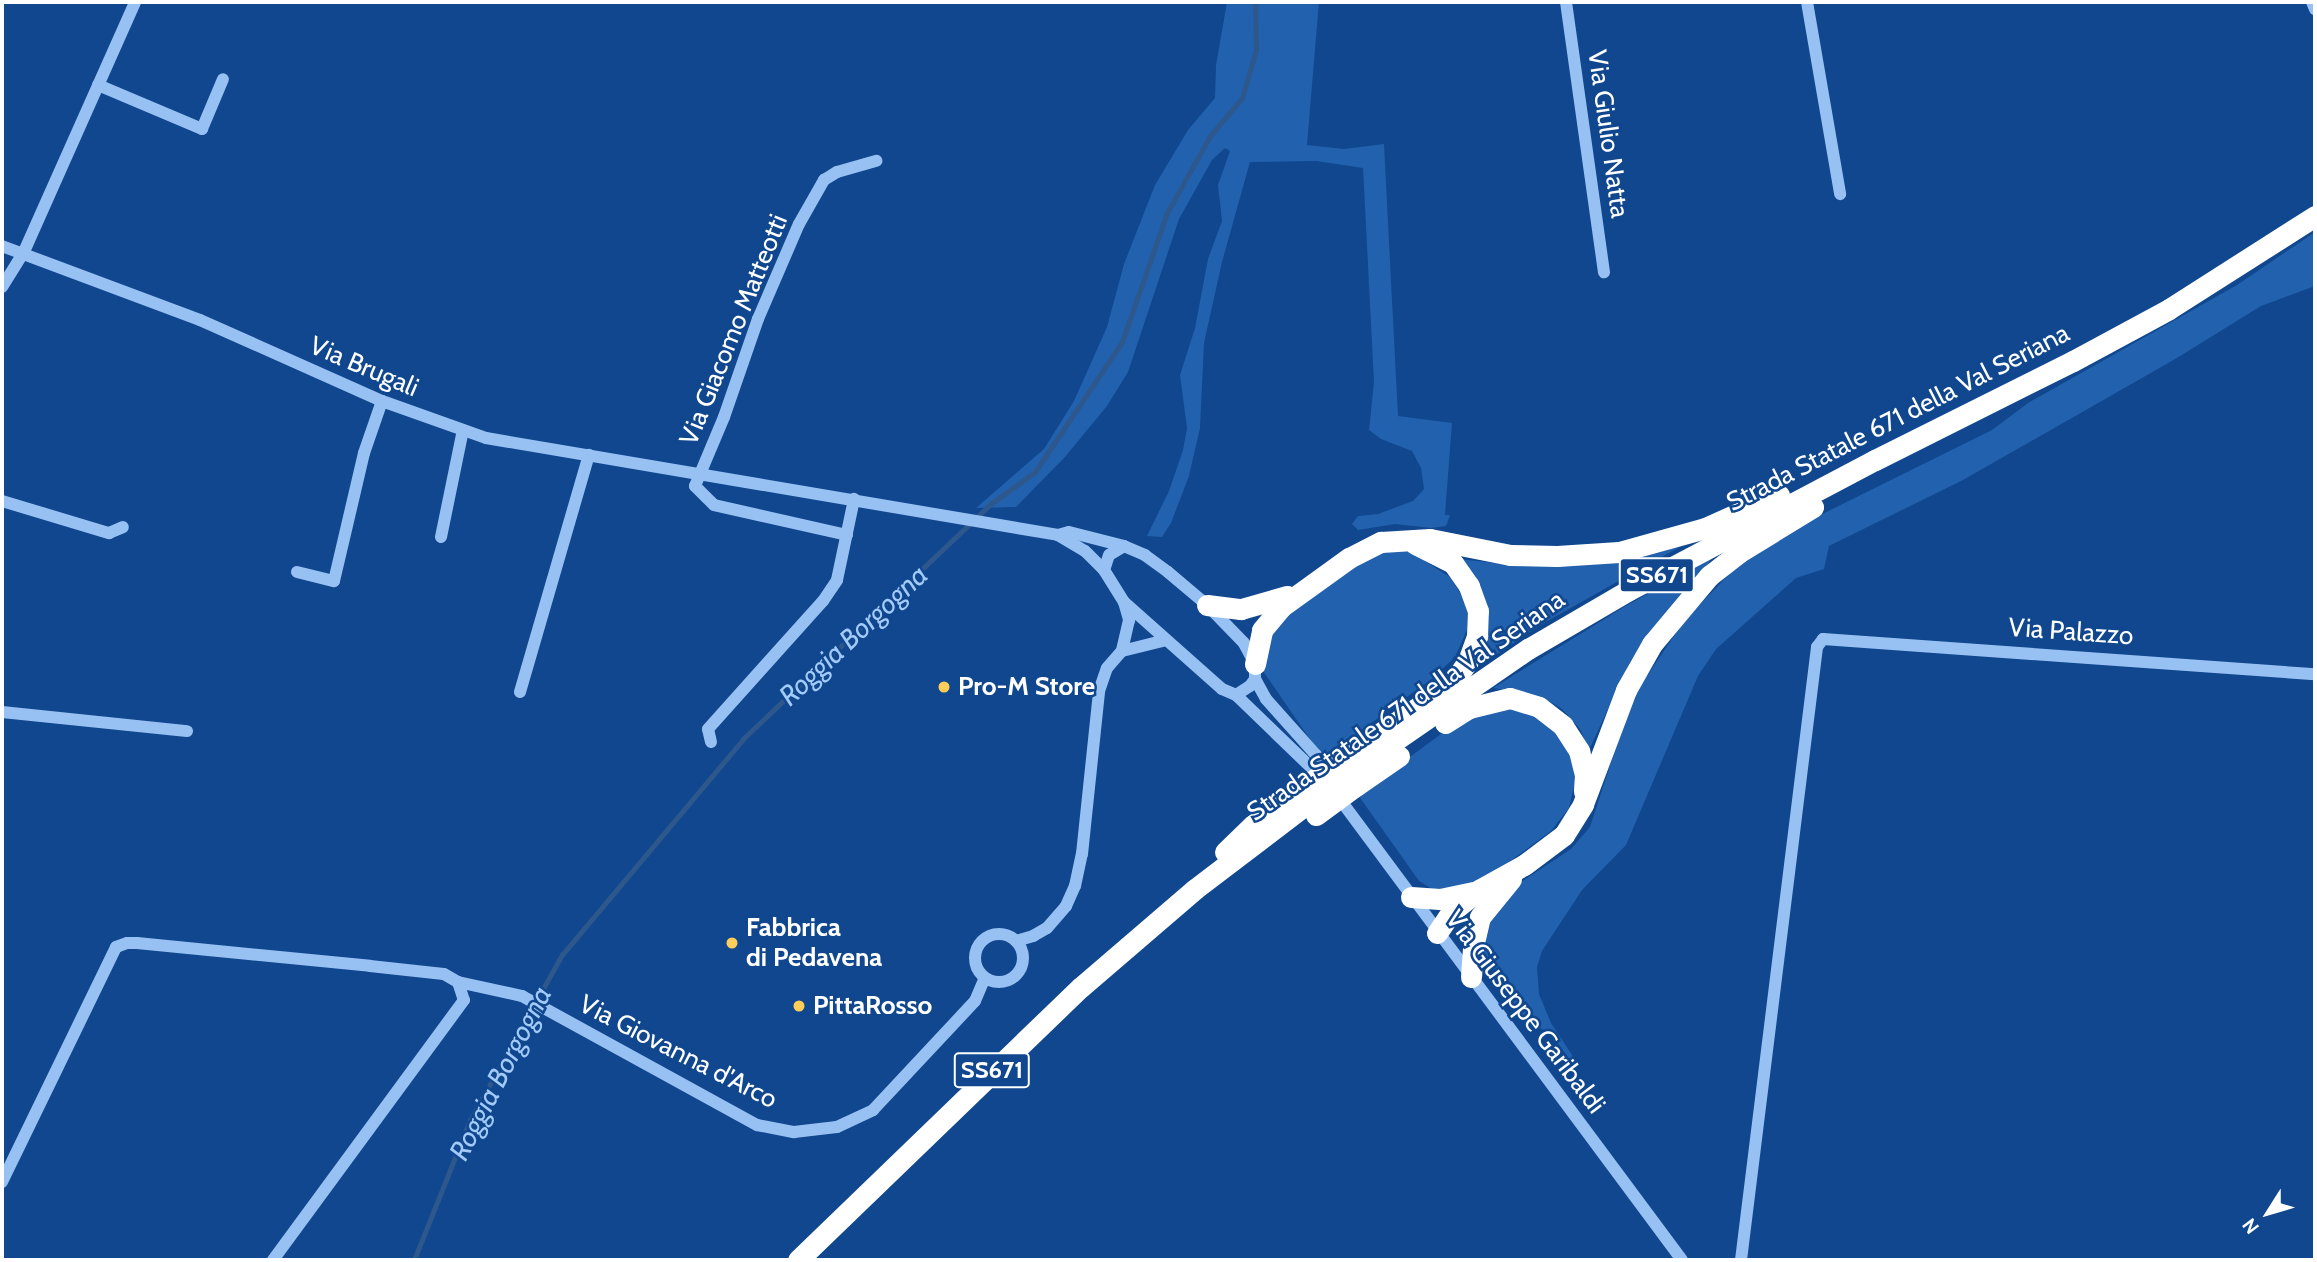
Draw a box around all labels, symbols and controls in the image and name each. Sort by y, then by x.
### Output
street label: Via Giulio Natta [1581,48,1635,220]
street label: Via Giacomo Matteotti [673,210,795,450]
street label: Strada Statale 671 della Val Seriana [1721,318,2075,518]
street label: Via Brugali [305,330,423,404]
road number: SS671 [1618,554,1696,596]
water label: Roggia Borgogna [772,558,934,712]
street label: Strada Statale 671 della Val Seriana [1241,584,1571,828]
street label: Via Palazzo [2008,612,2134,652]
place label: Pro-M Store [958,671,1095,703]
marker: Pro-M Store [936,679,952,695]
street label: Via Giuseppe Garibaldi [1439,904,1611,1120]
place label: Fabbrica di Pedavena [746,912,882,974]
marker: Fabbrica di Pedavena [724,935,740,951]
water label: Roggia Borgogna [442,980,558,1166]
street label: Via Giovanna d'Arco [574,989,782,1115]
place label: PittaRosso [813,990,932,1022]
marker: PittaRosso [791,998,807,1014]
road number: SS671 [954,1050,1030,1090]
north arrow [2233,1178,2303,1248]
text: N [2238,1214,2264,1238]

